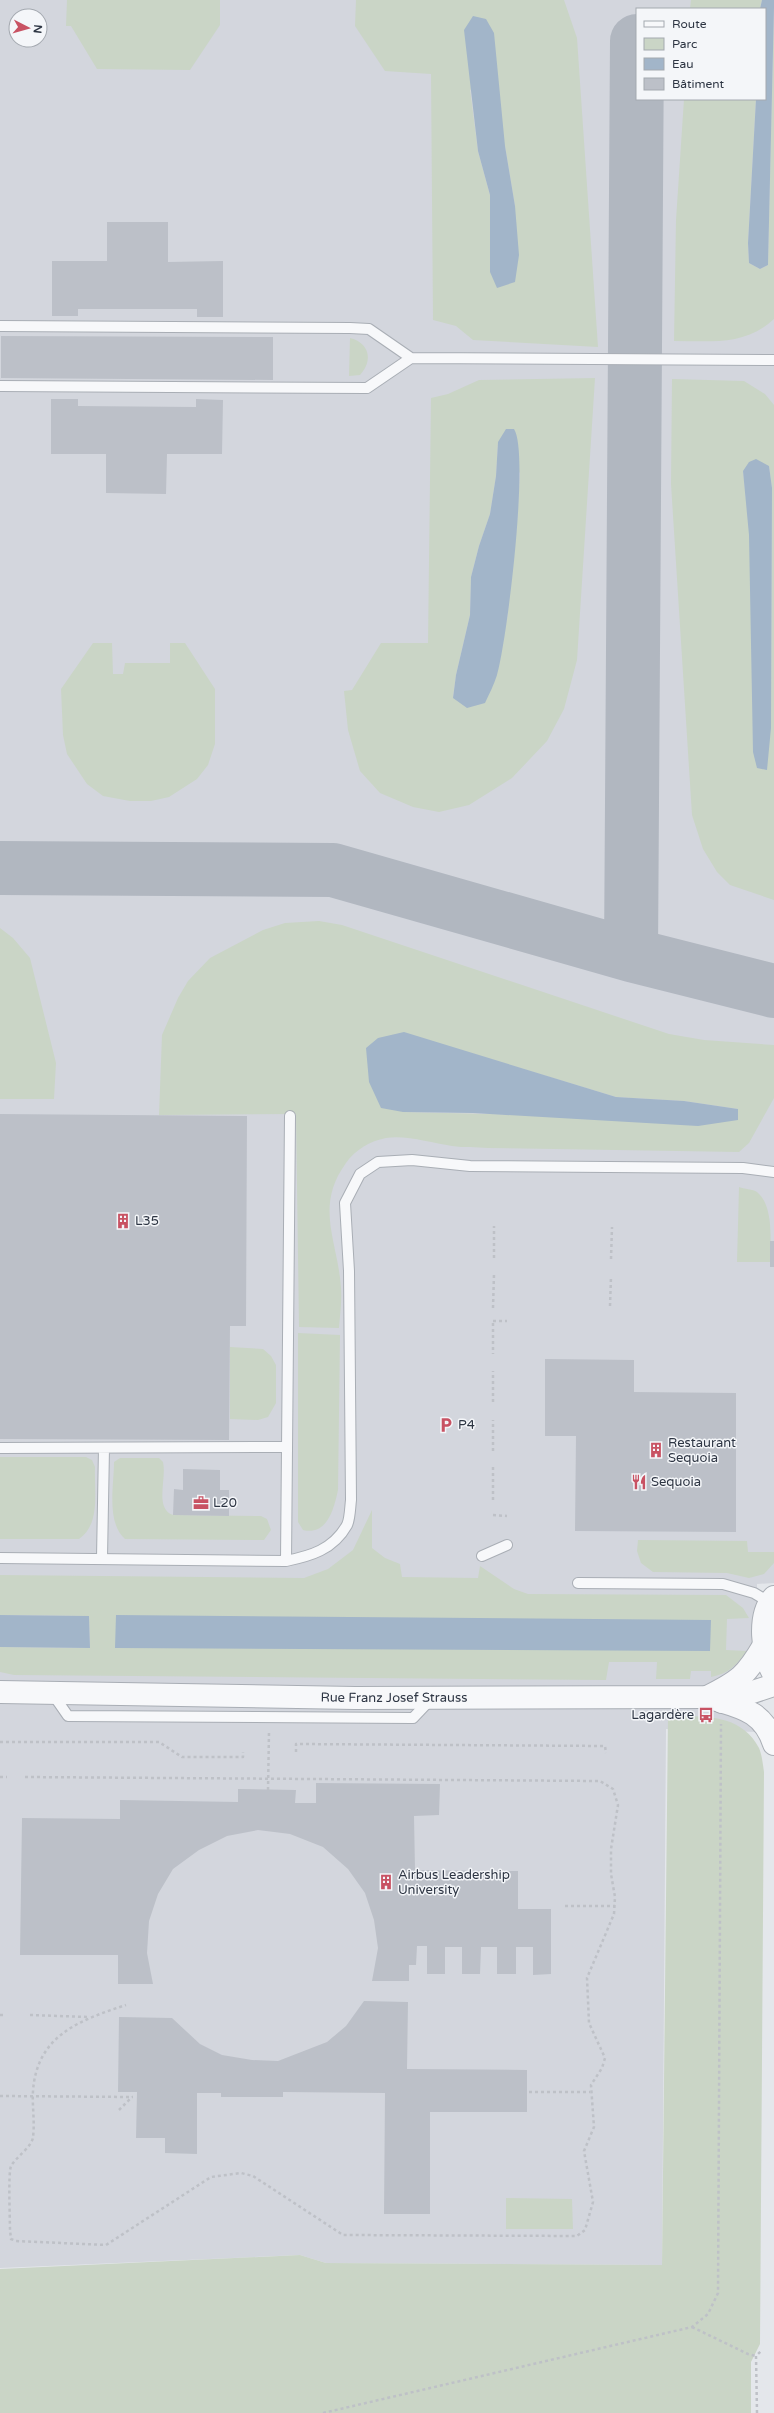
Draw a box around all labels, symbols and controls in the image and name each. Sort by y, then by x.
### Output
north arrow [8,8,48,48]
legend [636,8,766,100]
text: Route [672,17,707,31]
text: N [31,24,44,34]
text: Parc [672,37,697,51]
text: Eau [672,57,694,71]
text: Bâtiment [672,77,724,91]
building icon: L35 [114,1212,132,1230]
place label: L35 [135,1213,159,1229]
parking icon: P4 [437,1416,455,1434]
place label: P4 [458,1417,475,1433]
place label: Restaurant Sequoia [668,1435,736,1466]
building icon: Restaurant Sequoia [647,1441,665,1459]
restaurant icon: Sequoia [630,1473,648,1491]
place label: Sequoia [651,1474,701,1490]
office icon: L20 [192,1494,210,1512]
place label: L20 [213,1495,237,1511]
street label: Rue Franz Josef Strauss [320,1689,467,1706]
bus stop icon: Lagardère [697,1706,715,1724]
place label: Lagardère [631,1707,694,1723]
place label: Airbus Leadership University [398,1867,510,1898]
building icon: Airbus Leadership University [377,1873,395,1891]

